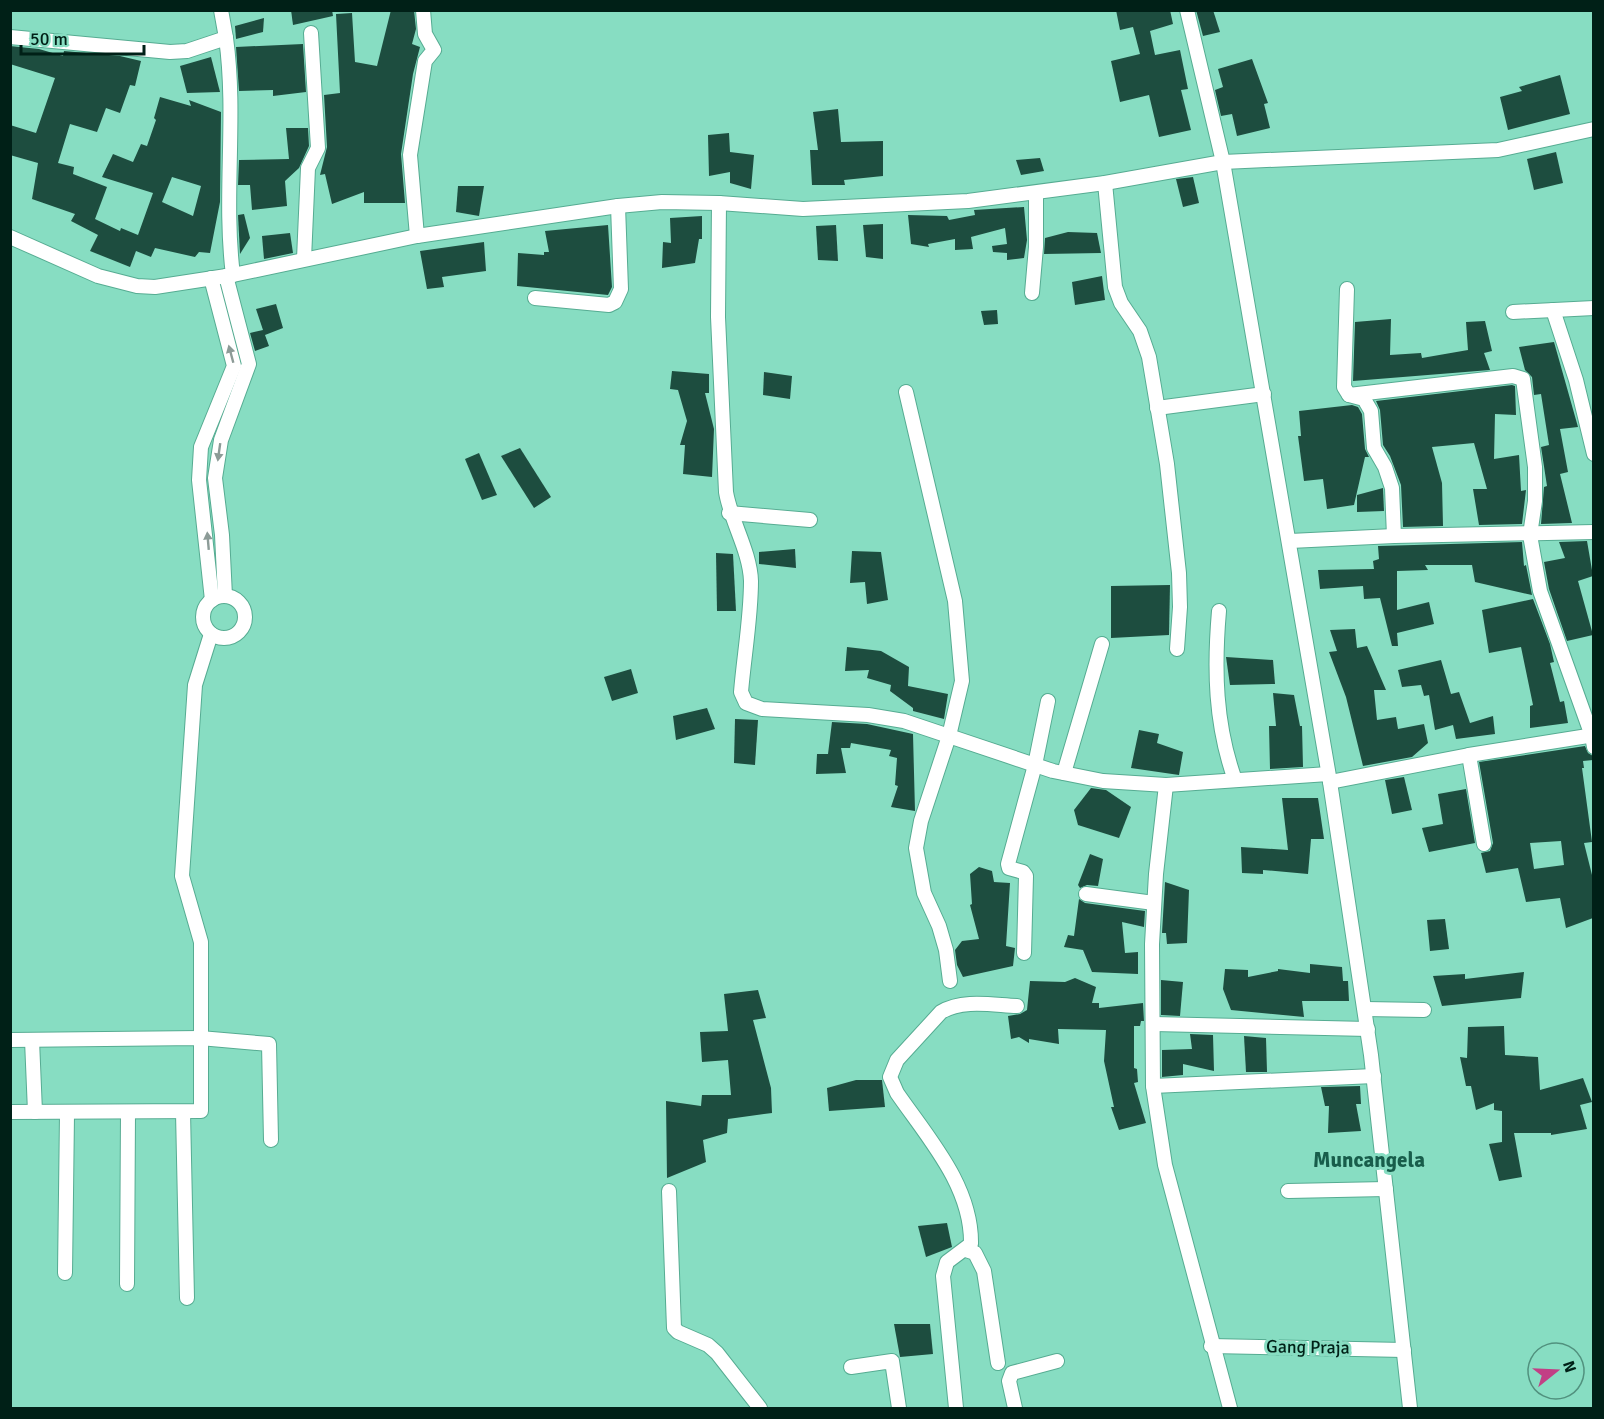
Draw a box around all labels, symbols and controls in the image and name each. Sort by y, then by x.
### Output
scale bar [21,18,144,56]
text: 50 m [30,28,68,50]
one-way arrow [226,345,235,363]
one-way arrow [214,443,223,462]
one-way arrow [203,532,213,551]
district label: Muncangela [1313,1147,1425,1173]
street label: Gang Praja [1266,1335,1350,1359]
north arrow [1526,1341,1586,1401]
text: N [1558,1358,1581,1375]

